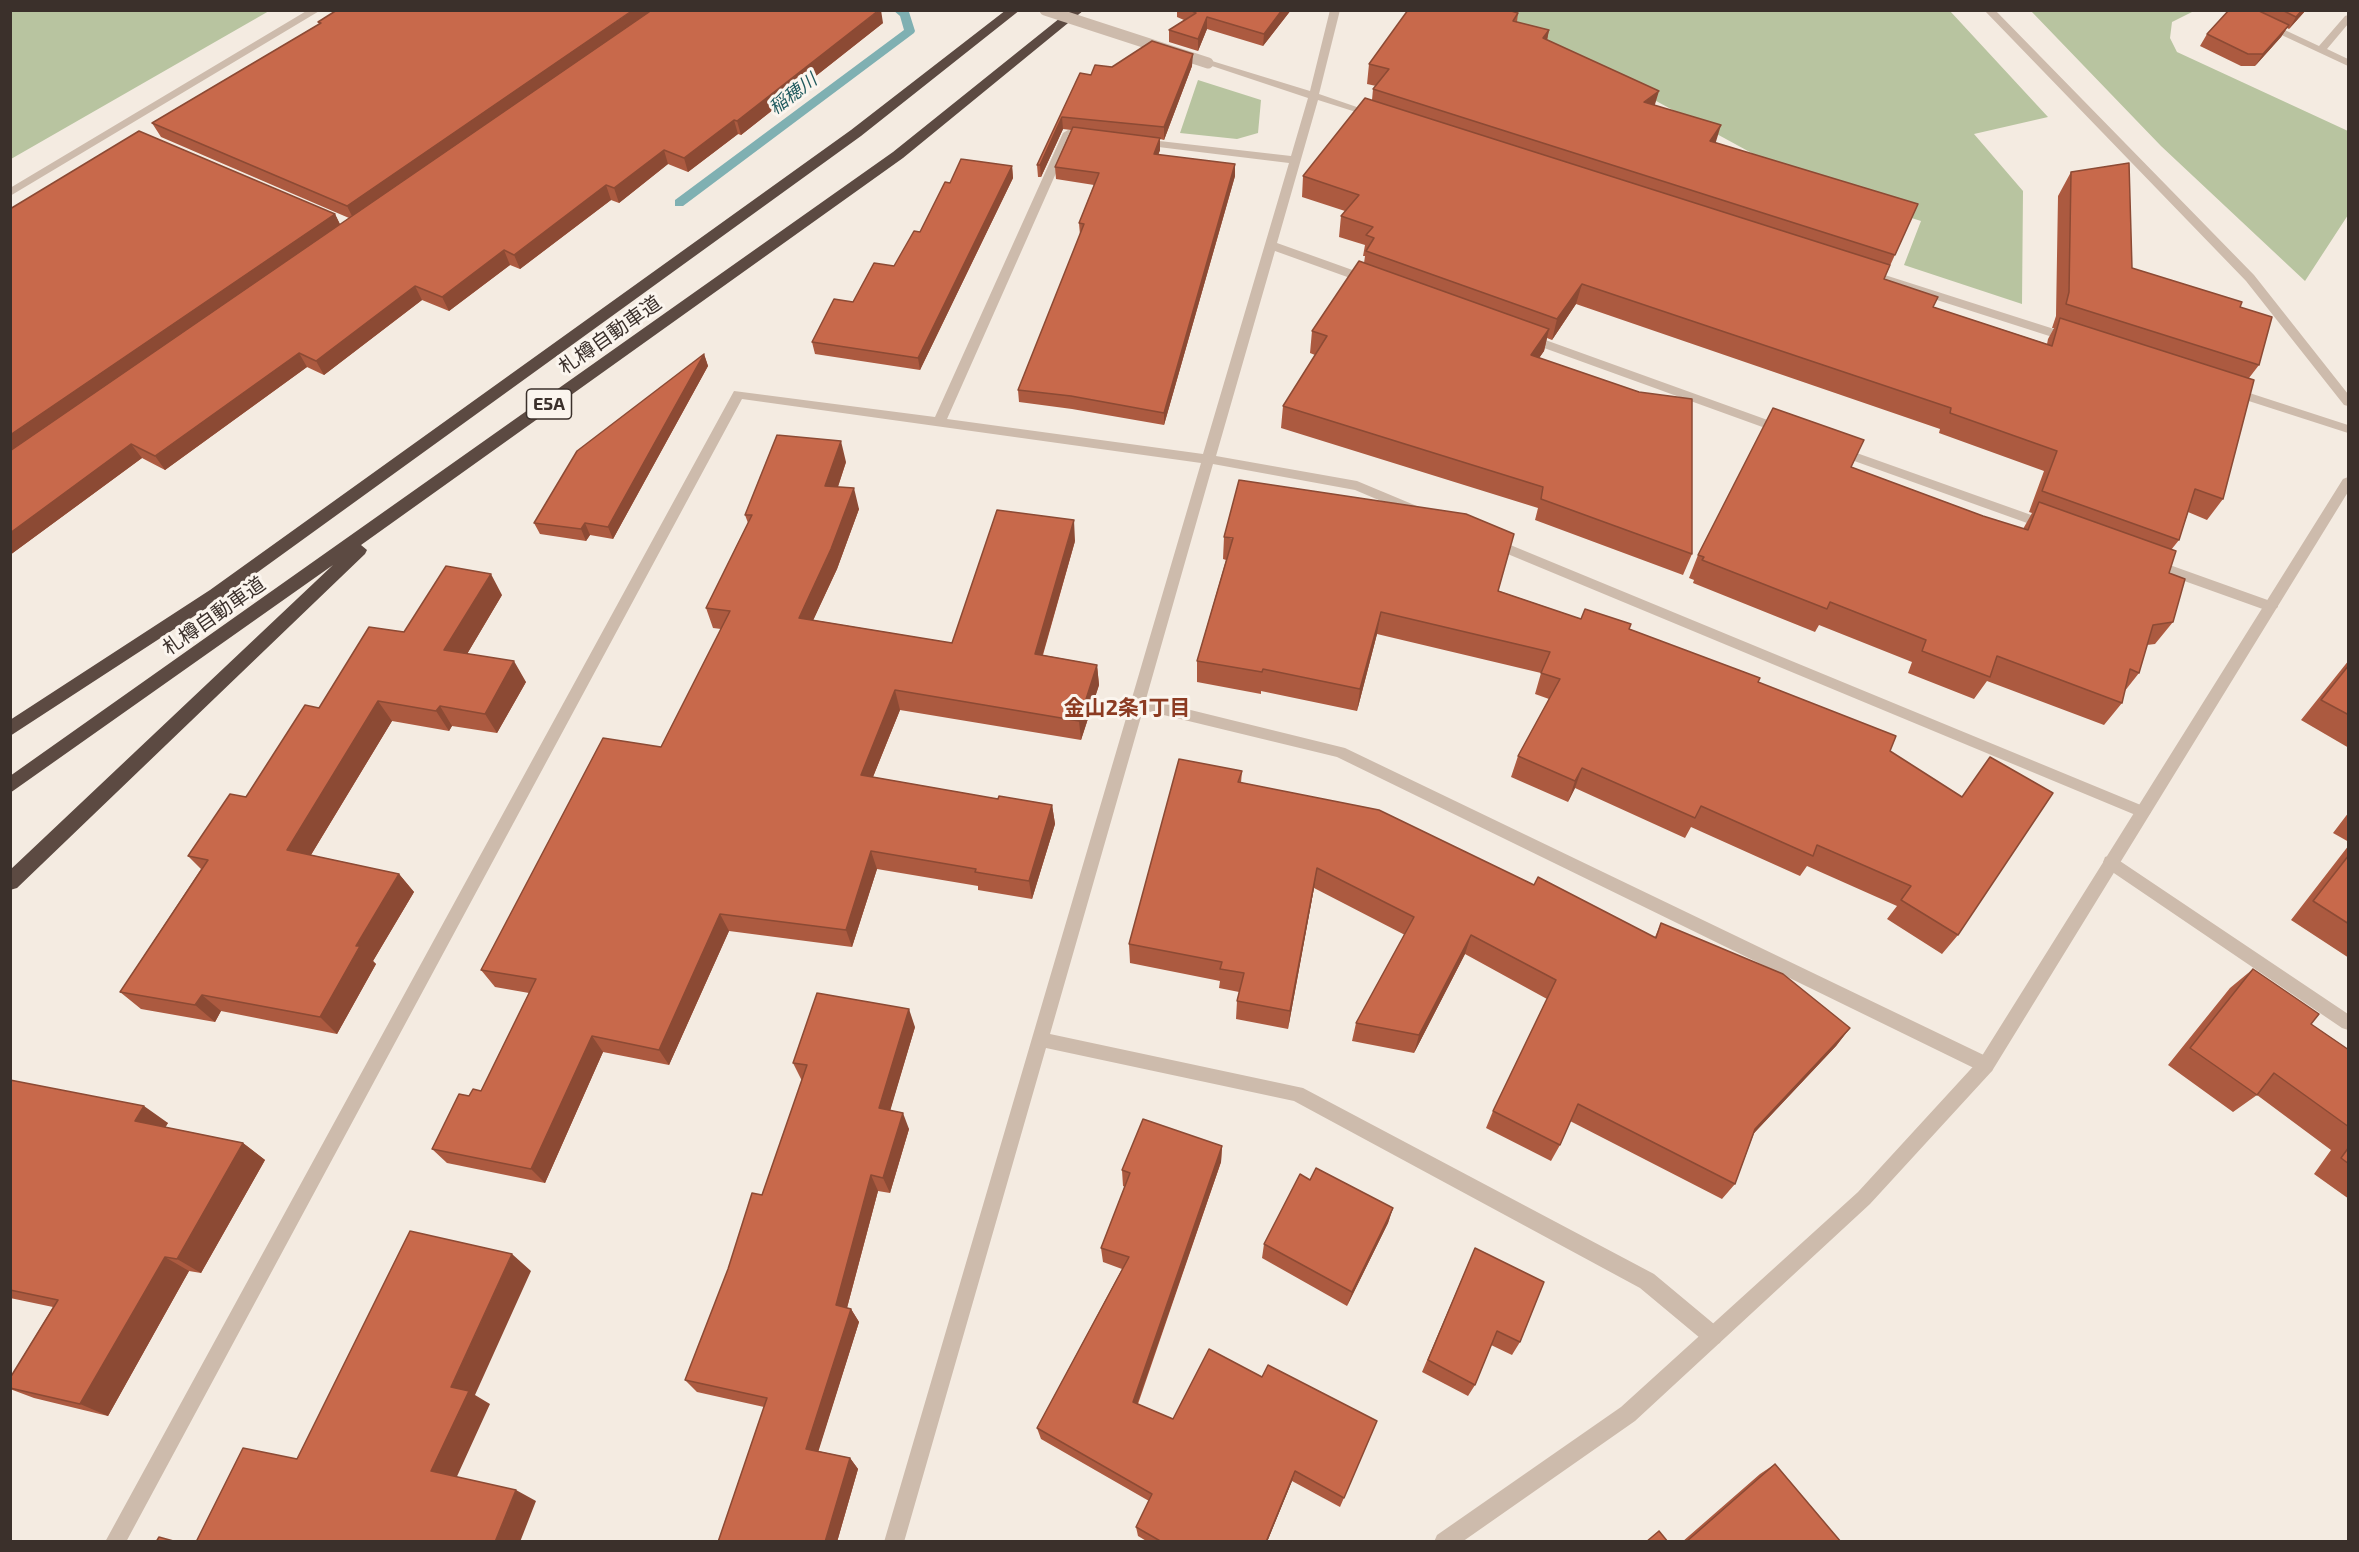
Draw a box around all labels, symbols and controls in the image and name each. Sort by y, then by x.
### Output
water label: 稲穂川 [765,69,821,119]
street label: 札樽自動車道 [554,291,666,379]
road number: E5A [526,389,572,419]
street label: 札樽自動車道 [158,572,270,660]
district label: 金山2条1丁目 [1064,695,1190,721]

